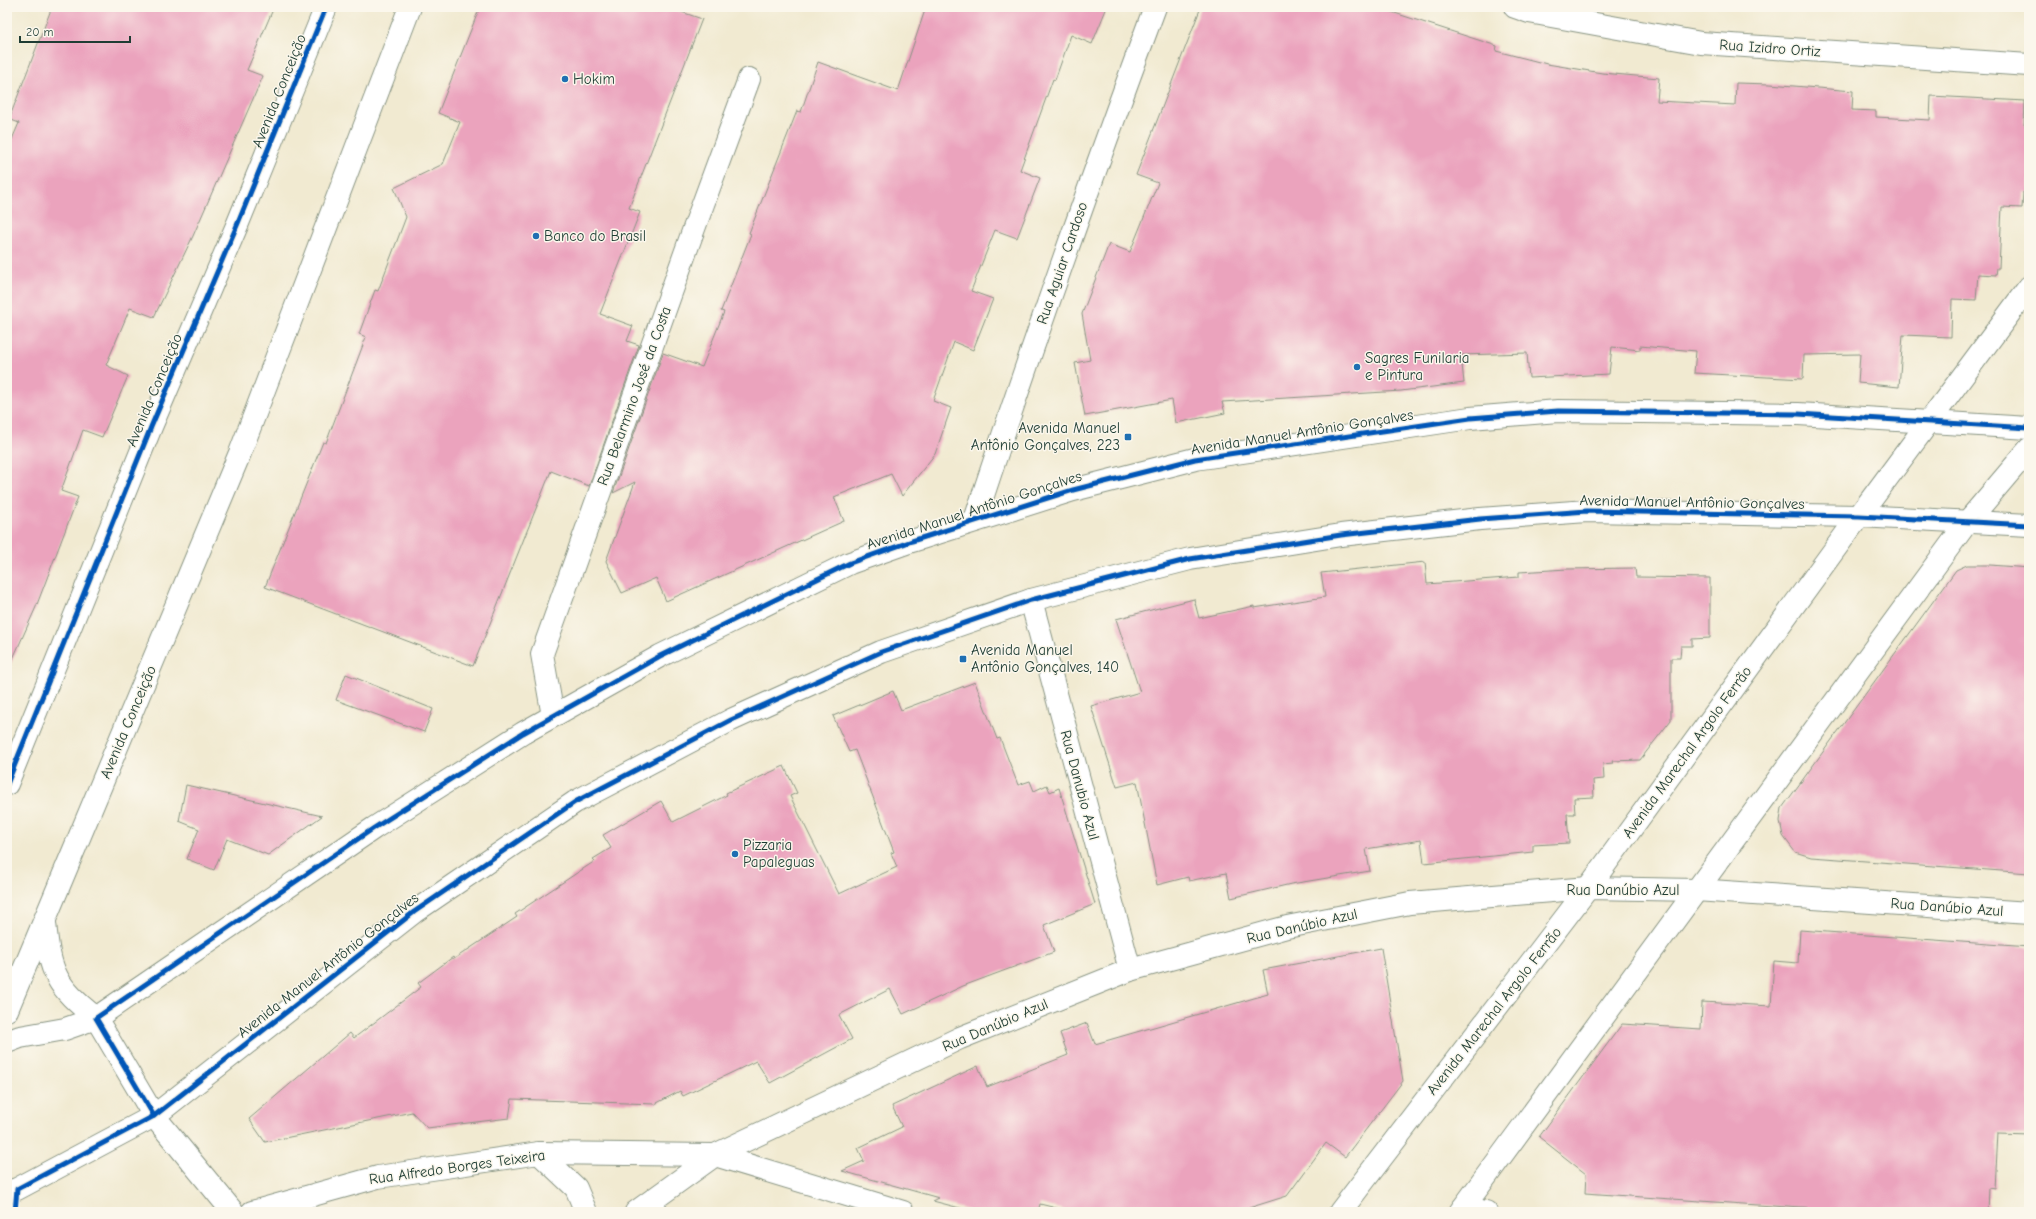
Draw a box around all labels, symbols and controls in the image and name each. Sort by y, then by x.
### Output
scale bar [20,18,130,44]
text: 20 m [26,25,54,39]
street label: Avenida Conceição [248,31,310,151]
street label: Rua Izidro Ortiz [1719,35,1822,61]
place label: Hokim [573,70,615,88]
marker: Hokim [560,74,570,84]
street label: Rua Aguiar Cardoso [1033,199,1091,327]
place label: Banco do Brasil [544,227,646,245]
marker: Banco do Brasil [531,231,541,241]
street label: Rua Belarmino José da Costa [593,304,675,488]
street label: Avenida Conceição [122,331,186,449]
place label: Sagres Funilaria e Pintura [1365,349,1470,384]
marker: Sagres Funilaria e Pintura [1352,362,1362,372]
street label: Avenida Manuel Antônio Gonçalves [1189,406,1415,458]
place label: Avenida Manuel Antônio Gonçalves, 223 [971,419,1120,454]
marker: Avenida Manuel Antônio Gonçalves, 223 [1123,432,1133,442]
street label: Avenida Manuel Antônio Gonçalves [864,467,1084,553]
street label: Avenida Manuel Antônio Gonçalves [1579,491,1805,513]
place label: Avenida Manuel Antônio Gonçalves, 140 [971,641,1119,676]
marker: Avenida Manuel Antônio Gonçalves, 140 [958,654,968,664]
street label: Avenida Marechal Argolo Ferrão [1619,662,1756,842]
street label: Avenida Conceição [96,663,160,781]
street label: Rua Danubio Azul [1057,728,1103,842]
place label: Pizzaria Papaleguas [743,836,815,871]
marker: Pizzaria Papaleguas [730,849,740,859]
street label: Rua Danúbio Azul [1566,881,1680,899]
street label: Avenida Manuel Antônio Gonçalves [234,889,422,1041]
street label: Rua Danúbio Azul [1890,894,2004,920]
street label: Rua Danúbio Azul [1245,905,1359,947]
street label: Avenida Marechal Argolo Ferrão [1423,923,1565,1099]
street label: Rua Danúbio Azul [939,995,1051,1055]
street label: Rua Alfredo Borges Teixeira [368,1146,546,1188]

